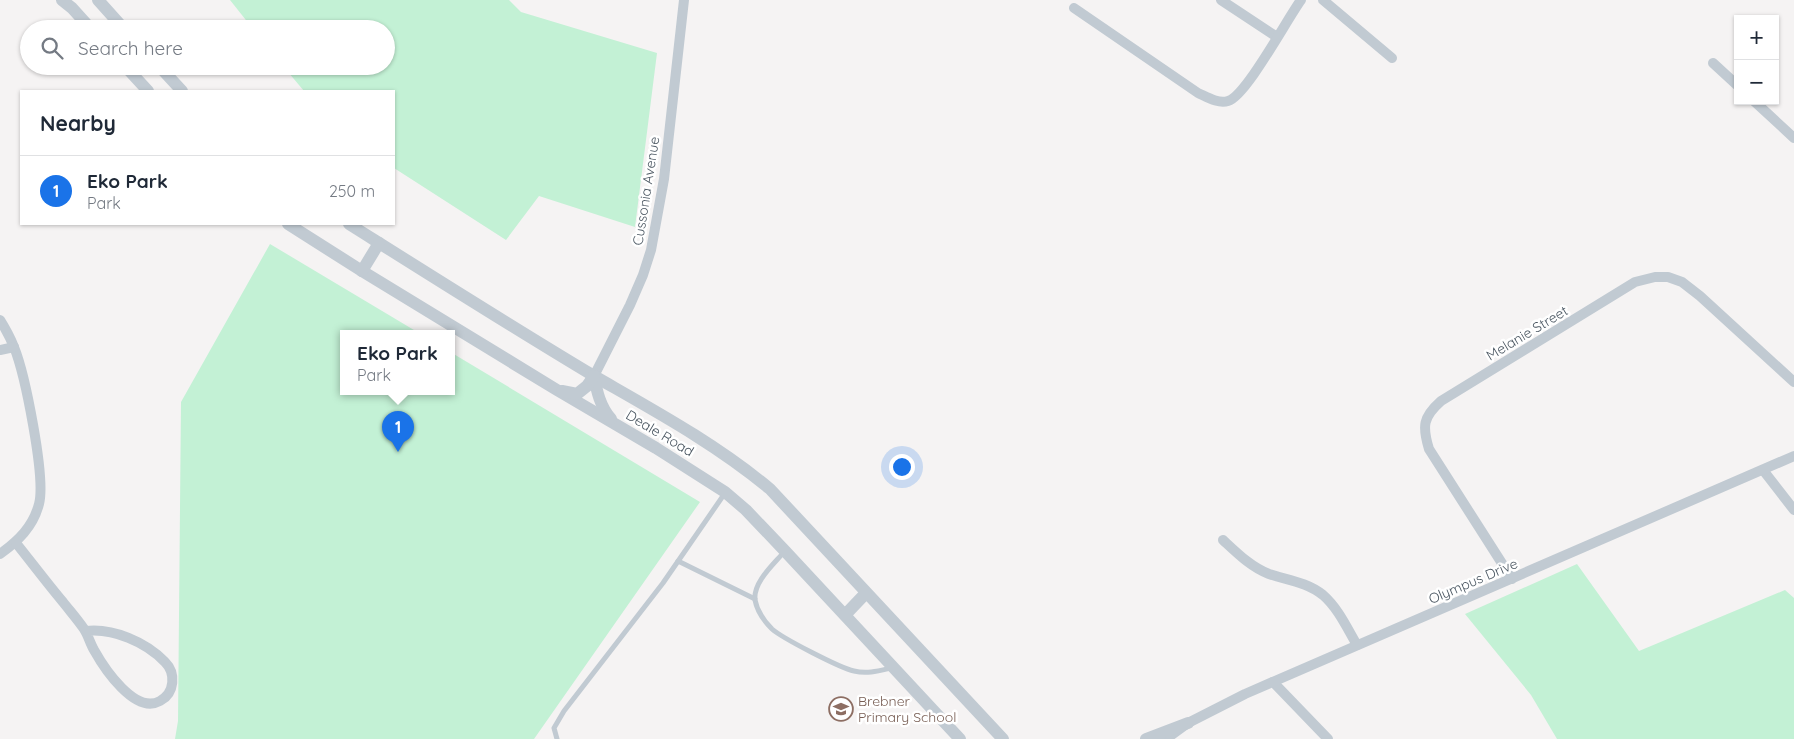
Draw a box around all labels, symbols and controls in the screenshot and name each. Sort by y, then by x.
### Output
map controls [1734,15,1779,105]
button: + [1734,15,1779,60]
search box [20,20,395,75]
icon: search [38,34,66,62]
text: Search here [78,36,183,60]
button: − [1734,60,1779,105]
text: Nearby [40,110,116,136]
street label: Cussonia Avenue [629,135,664,247]
text: Eko Park [87,169,168,193]
text: 1 [53,181,59,201]
text: 250 m [329,181,375,201]
text: Park [87,193,121,213]
street label: Melanie Street [1483,301,1571,364]
popup [340,330,455,395]
text: Eko Park [357,341,438,365]
text: Park [357,365,391,385]
street label: Deale Road [623,406,697,460]
pin: 1 [382,411,414,452]
your location [889,454,915,480]
street label: Olympus Drive [1426,554,1520,608]
place label: Brebner Primary School [858,692,956,726]
school or university icon: Brebner Primary School [828,696,854,722]

